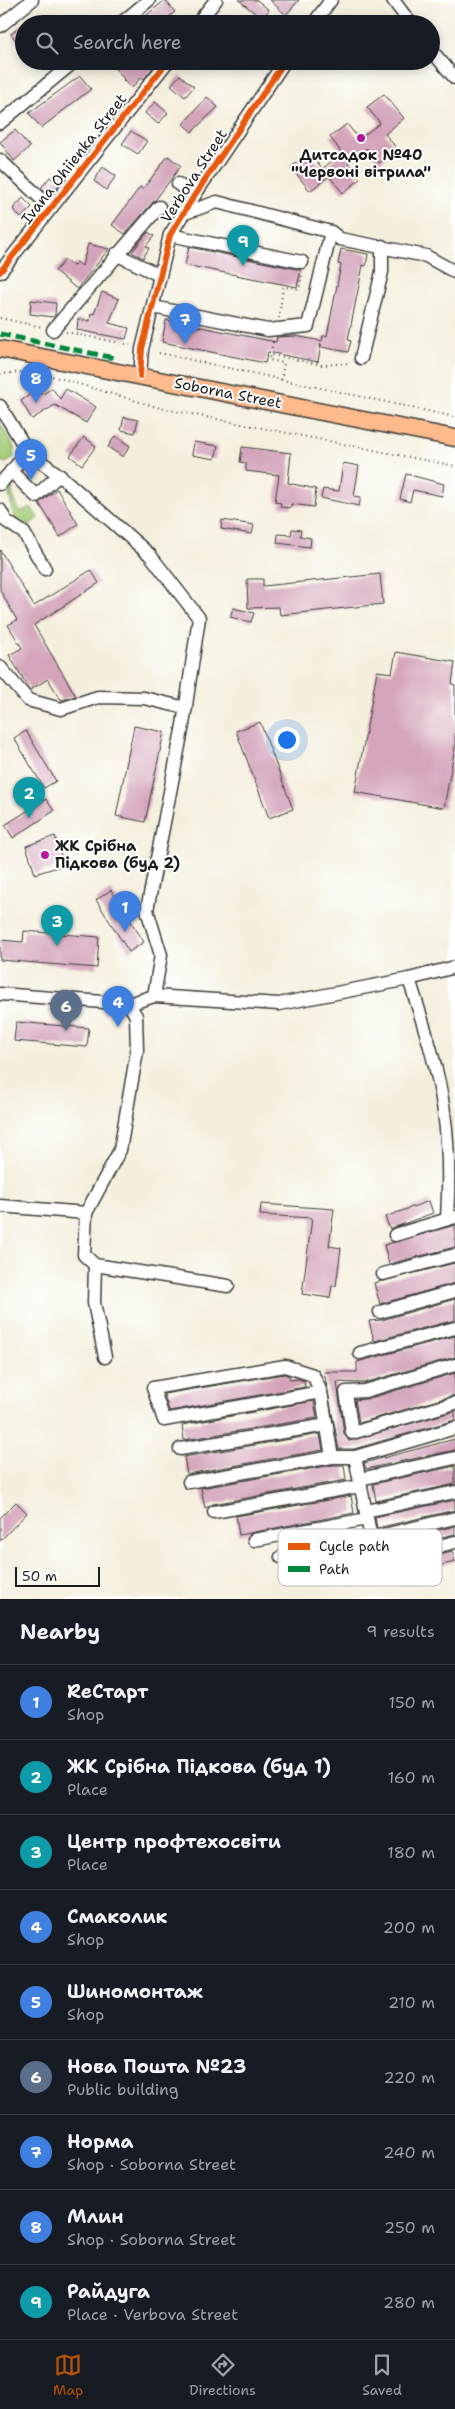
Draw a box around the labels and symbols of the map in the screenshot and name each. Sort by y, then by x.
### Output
street label: Ivana Ohiienka Street [17,90,131,228]
street label: Verbova Street [156,125,232,227]
marker: Дитсадок №40 "Червоні вітрила" [355,132,367,144]
place label: Дитсадок №40 "Червоні вітрила" [291,145,431,182]
pin: 9 [227,225,259,266]
pin: 7 [169,303,201,344]
pin: 8 [20,362,52,403]
street label: Soborna Street [173,373,283,413]
pin: 5 [15,439,47,480]
your location [274,727,300,753]
pin: 2 [13,777,45,818]
place label: ЖК Срібна Підкова (буд 2) [55,836,180,873]
marker: ЖК Срібна Підкова (буд 2) [39,849,51,861]
pin: 1 [109,891,141,932]
pin: 3 [41,905,73,946]
pin: 4 [102,986,134,1027]
pin: 6 [50,990,82,1031]
legend [278,1529,442,1586]
text: Cycle path [319,1537,390,1555]
text: Path [319,1560,350,1578]
scale bar [15,1564,100,1587]

